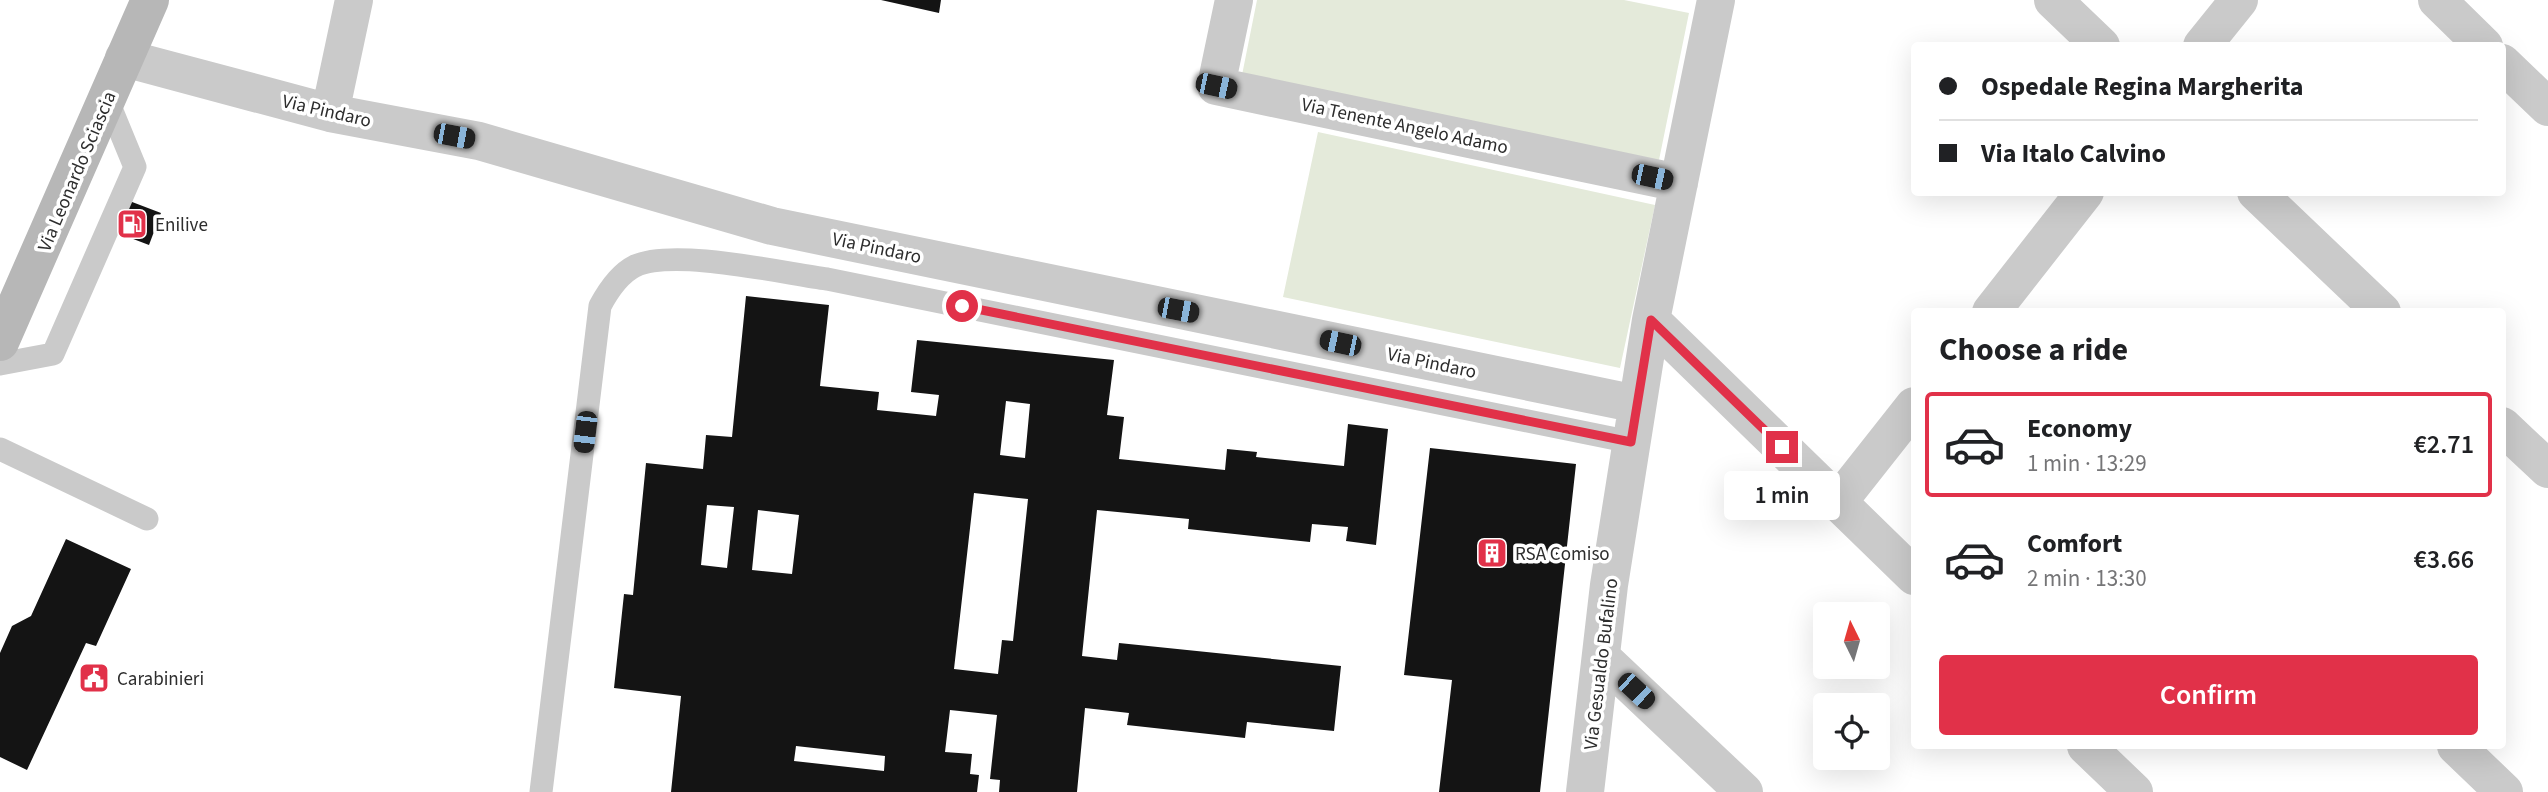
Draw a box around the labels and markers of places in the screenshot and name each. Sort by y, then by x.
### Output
fuel station icon: Enilive [115,207,149,241]
place label: Enilive [155,212,208,239]
building icon: RSA Comiso [1475,536,1509,570]
place label: RSA Comiso [1515,541,1610,568]
public building icon: Carabinieri [77,661,111,695]
place label: Carabinieri [117,666,204,693]

